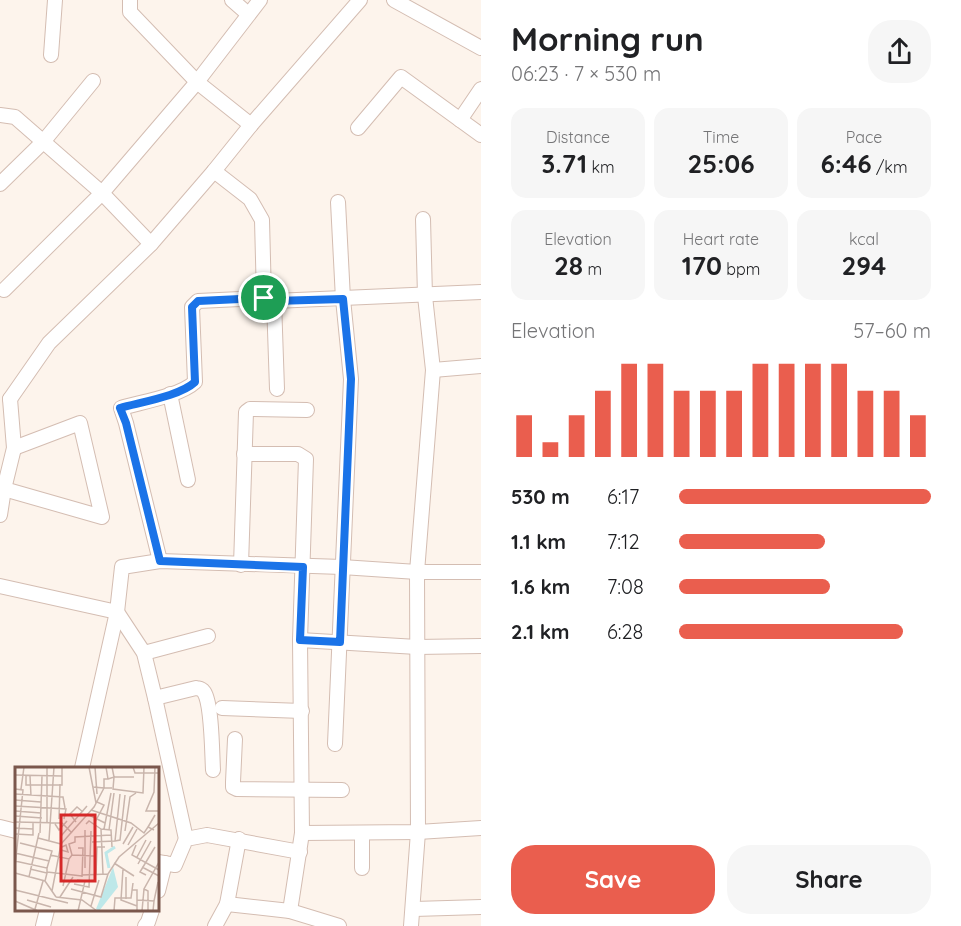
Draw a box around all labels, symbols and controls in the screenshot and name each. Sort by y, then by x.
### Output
text: Morning run [511,18,704,59]
button: share [868,20,931,83]
text: 06:23 · 7 × 530 m [511,61,661,86]
text: Distance [546,127,610,147]
text: Time [703,127,739,147]
text: Pace [846,127,882,147]
text: 3.71 [541,147,587,180]
text: 25:06 [687,147,755,180]
text: 6:46 [820,147,872,180]
text: km [587,157,615,177]
text: /km [872,157,908,177]
text: Elevation [544,229,612,249]
text: Heart rate [683,229,759,249]
text: kcal [849,229,879,249]
text: 28 [554,249,583,282]
text: 170 [682,249,722,282]
text: 294 [842,249,886,282]
text: m [583,259,602,279]
text: bpm [722,259,760,279]
pin [238,272,289,323]
icon: arrive [247,281,280,314]
text: Elevation [511,318,595,343]
text: 57–60 m [853,318,931,343]
text: 530 m [511,484,570,509]
text: 6:17 [607,484,639,509]
text: 1.1 km [511,529,566,554]
text: 7:12 [607,529,639,554]
text: 1.6 km [511,574,570,599]
text: 7:08 [607,574,644,599]
text: 2.1 km [511,619,570,644]
text: 6:28 [607,619,643,644]
inset map [15,767,159,911]
button: Save [511,845,715,914]
button: Share [727,845,931,914]

